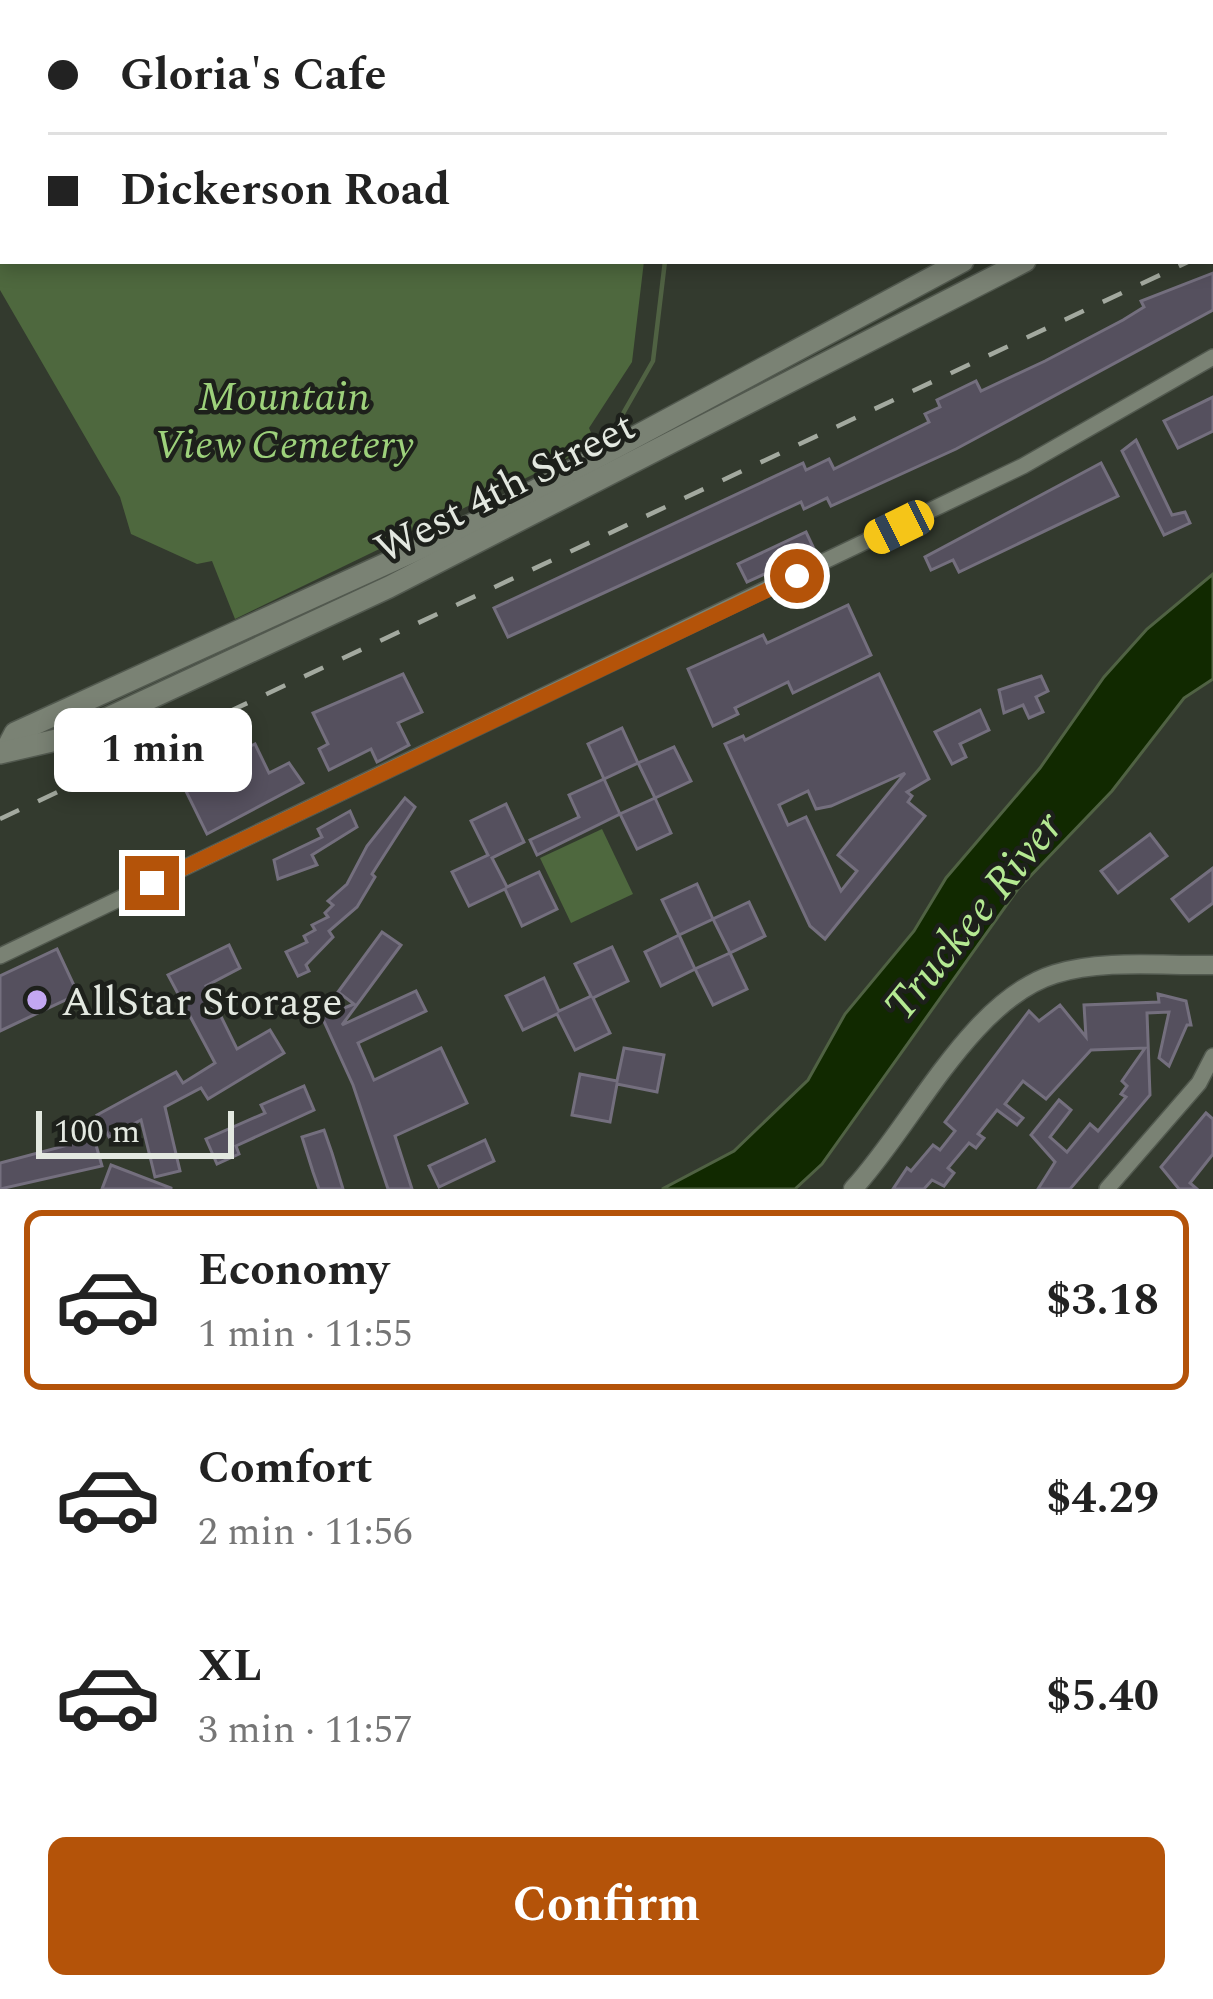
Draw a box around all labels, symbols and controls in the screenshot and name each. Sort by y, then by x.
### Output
text: Gloria's Cafe [120,41,387,110]
text: Dickerson Road [120,156,450,225]
park label: Mountain View Cemetery [154,366,414,477]
street label: West 4th Street [364,396,646,581]
car [859,495,939,559]
route start [770,549,824,603]
callout: 1 min [53,709,251,793]
text: 1 min [101,720,205,779]
water label: Truckee River [867,796,1081,1037]
route end [125,856,179,910]
place label: AllStar Storage [61,971,343,1034]
marker: AllStar Storage [24,987,50,1013]
scale bar [36,1105,234,1158]
text: 100 m [54,1107,140,1157]
text: Economy [198,1236,389,1305]
icon: car [54,1246,162,1354]
text: $3.18 [1046,1266,1159,1335]
text: 1 min · 11:55 [198,1305,413,1364]
text: Comfort [198,1434,373,1503]
icon: car [54,1444,162,1552]
text: $4.29 [1046,1464,1159,1533]
text: 2 min · 11:56 [198,1503,413,1562]
text: XL [198,1632,262,1701]
icon: car [54,1642,162,1750]
text: $5.40 [1046,1662,1159,1731]
text: 3 min · 11:57 [198,1701,413,1760]
button: Confirm [48,1837,1165,1975]

